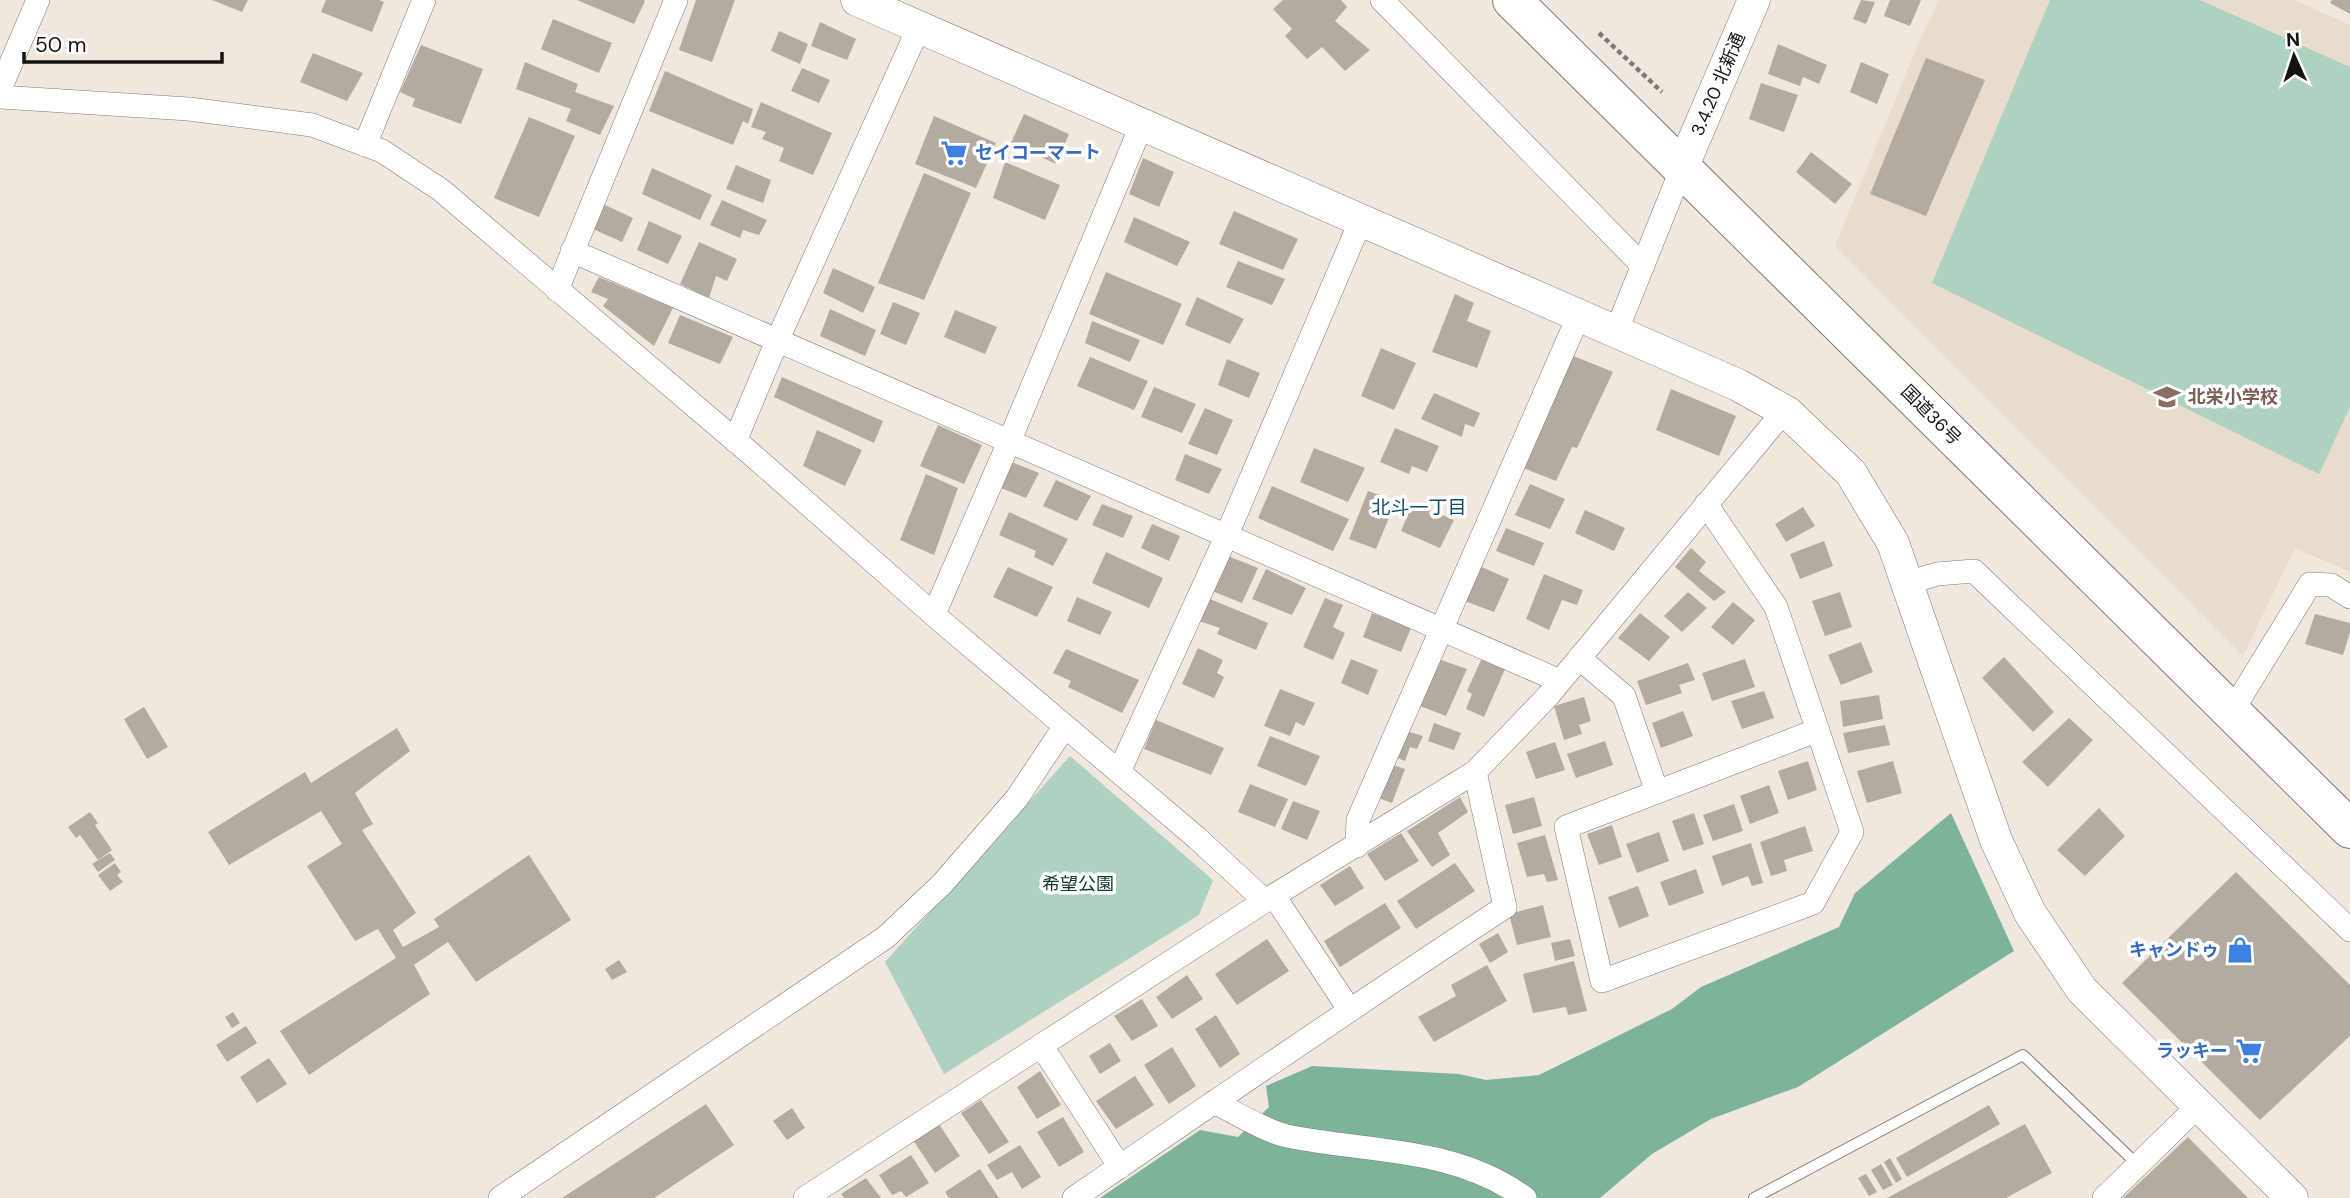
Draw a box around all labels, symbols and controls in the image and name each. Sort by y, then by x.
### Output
scale bar [24,21,222,65]
north arrow [2259,21,2329,91]
text: N [2286,27,2301,52]
street label: 3.4.20 北新通 [1685,29,1751,139]
text: 50 m [35,31,86,59]
supermarket icon: セイコーマート [939,138,969,168]
place label: セイコーマート [975,141,1101,165]
street label: 国道36号 [1896,380,1966,450]
school or university icon: 北栄小学校 [2152,382,2182,412]
place label: 北栄小学校 [2188,385,2278,409]
district label: 北斗一丁目 [1371,495,1467,520]
park label: 希望公園 [1042,872,1114,896]
shop icon: キャンドゥ [2225,935,2255,965]
place label: キャンドゥ [2129,938,2219,962]
supermarket icon: ラッキー [2234,1036,2264,1066]
place label: ラッキー [2156,1039,2228,1063]

